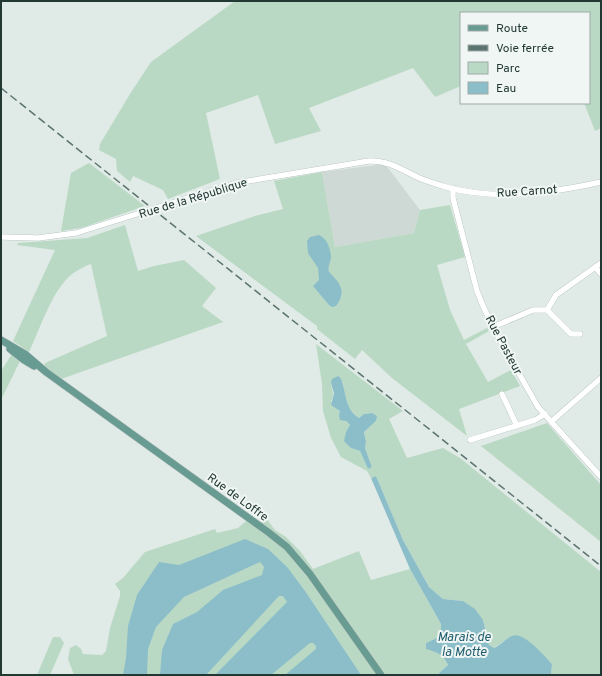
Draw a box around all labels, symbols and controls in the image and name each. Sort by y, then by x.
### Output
legend [460,12,590,104]
text: Route [496,21,528,37]
text: Voie ferrée [496,41,554,57]
text: Parc [496,61,520,77]
text: Eau [496,81,516,97]
street label: Rue de la République [137,175,249,223]
street label: Rue Carnot [496,182,558,202]
street label: Rue Pasteur [481,313,526,378]
street label: Rue de Loffre [204,470,271,525]
water label: Marais de la Motte [437,630,491,661]

